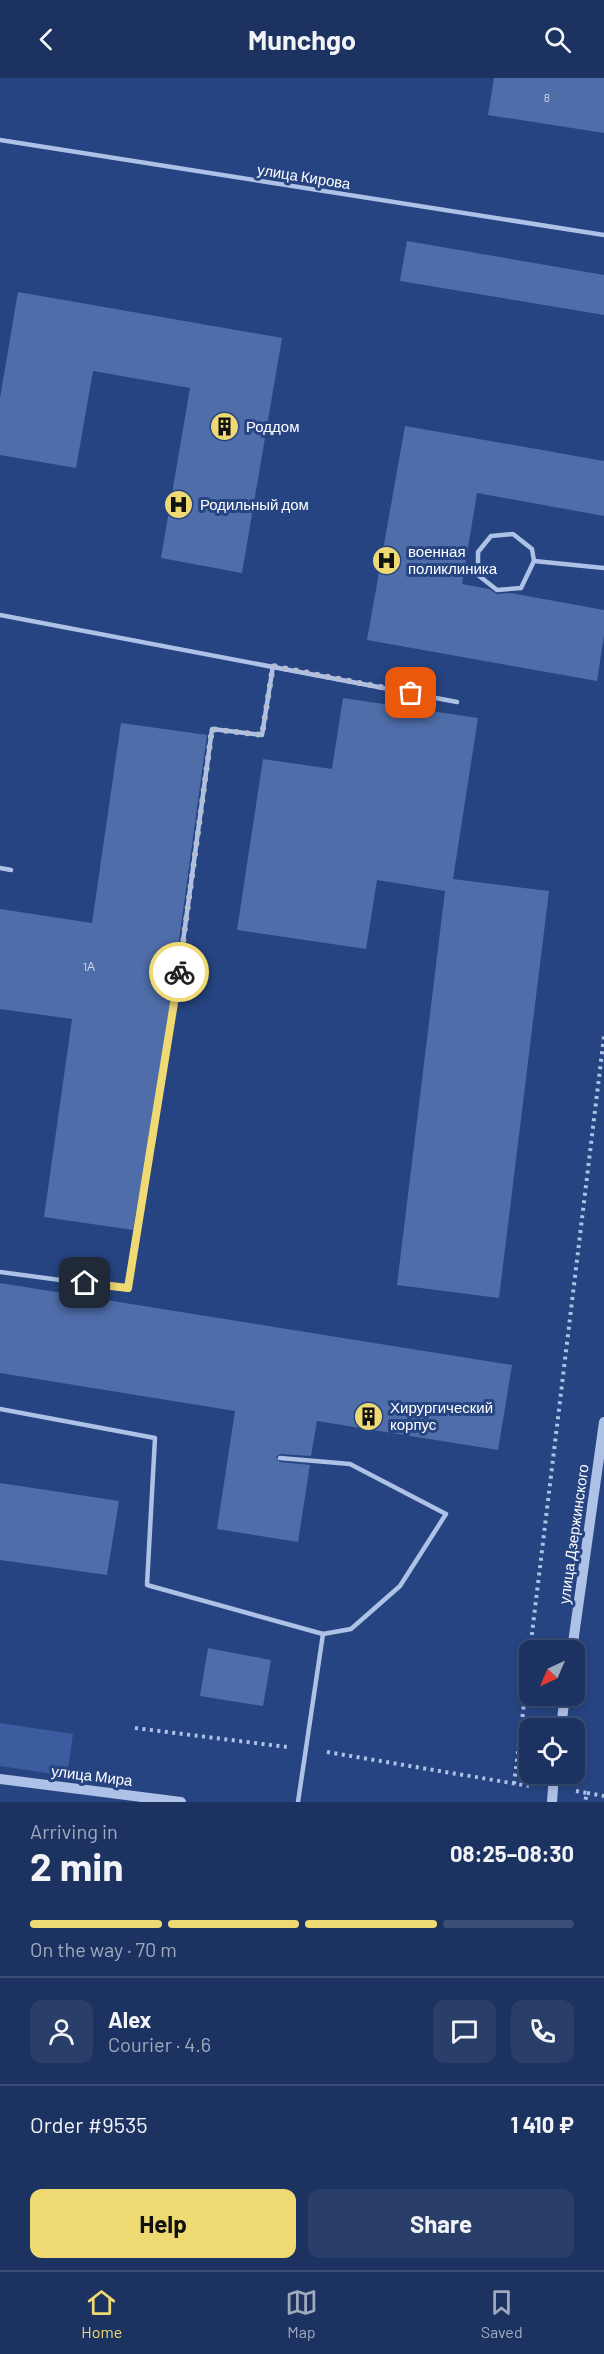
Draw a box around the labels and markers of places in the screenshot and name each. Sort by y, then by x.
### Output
building icon: Роддом [209,410,241,442]
place label: Роддом [246,417,300,435]
hospital icon: Родильный дом [163,488,195,520]
place label: Родильный дом [200,495,309,513]
place label: военная поликлиника [408,542,498,577]
hospital icon: военная поликлиника [371,544,403,576]
pin [385,667,436,718]
pin [59,1257,110,1308]
place label: Хирургический корпус [390,1398,493,1433]
building icon: Хирургический корпус [353,1400,385,1432]

